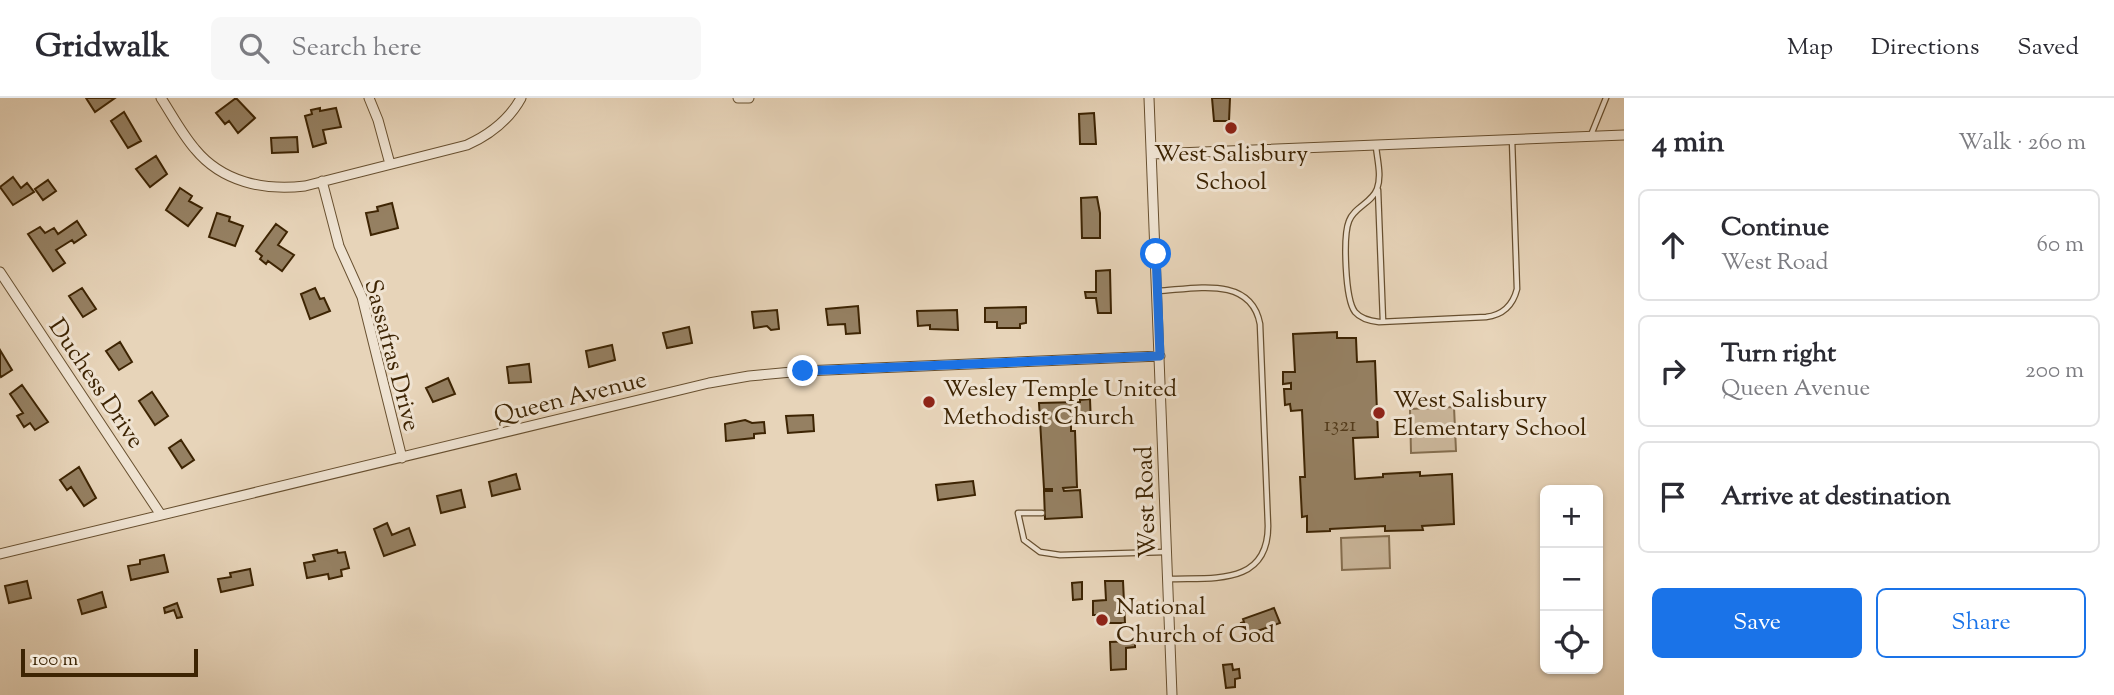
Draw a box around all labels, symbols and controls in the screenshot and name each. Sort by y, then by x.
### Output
search box [211,17,701,80]
text: Gridwalk [35,24,169,72]
icon: search [235,29,273,67]
text: Search here [291,30,422,67]
text: Map [1787,31,1833,65]
text: Directions [1871,31,1979,65]
text: Saved [2017,31,2079,65]
marker: West Salisbury School [1223,120,1239,136]
text: 4 min [1652,122,1725,165]
text: Walk · 260 m [1958,127,2086,160]
place label: West Salisbury School [1154,138,1308,200]
text: Continue [1721,210,1829,247]
icon: ahead [1654,226,1692,264]
text: 60 m [2036,229,2084,262]
route start [1140,238,1171,269]
text: West Road [1721,247,1829,280]
street label: Sassafras Drive [354,276,428,435]
street label: Duchess Drive [39,312,151,456]
text: Turn right [1721,336,1836,373]
icon: right [1654,352,1692,390]
route end [787,355,818,386]
text: 200 m [2025,355,2084,388]
street label: Queen Avenue [491,364,650,434]
place label: Wesley Temple United Methodist Church [943,373,1178,435]
text: Queen Avenue [1721,373,1870,406]
place label: West Salisbury Elementary School [1393,384,1587,446]
marker: Wesley Temple United Methodist Church [921,394,937,410]
marker: West Salisbury Elementary School [1371,405,1387,421]
house number: 1321 [1324,411,1356,441]
street label: West Road [1128,445,1166,559]
icon: arrive [1654,478,1692,516]
text: Arrive at destination [1721,479,1951,516]
map controls [1540,485,1603,674]
button: + [1540,485,1603,548]
button: − [1540,548,1603,611]
button: Save [1652,588,1862,658]
button: Share [1876,588,2086,658]
place label: National Church of God [1116,591,1275,653]
button: locate [1540,611,1603,674]
marker: National Church of God [1094,612,1110,628]
scale bar [21,646,198,678]
text: 100 m [32,647,78,674]

